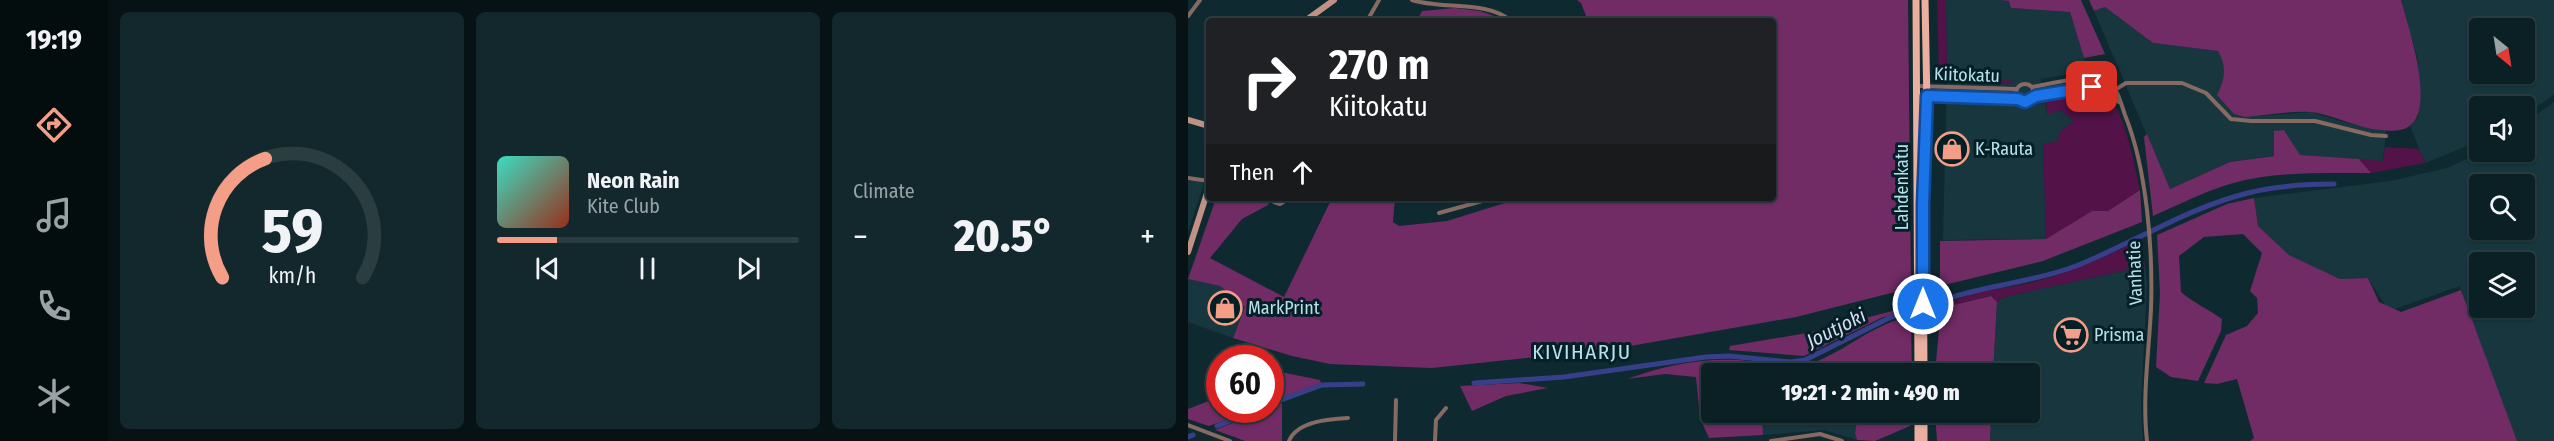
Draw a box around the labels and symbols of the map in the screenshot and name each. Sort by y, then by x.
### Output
north arrow [2469,18,2535,84]
pin [2066,61,2117,112]
street label: Kiitokatu [1934,63,2000,87]
shop icon: K-Rauta [1934,131,1970,167]
place label: K-Rauta [1975,138,2033,160]
street label: Lahdenkatu [1891,144,1913,230]
street label: Vanhatie [2123,240,2147,306]
position arrow [1891,272,1955,336]
shop icon: MarkPrint [1207,290,1243,326]
place label: MarkPrint [1248,297,1320,319]
water label: Joutjoki [1801,303,1870,354]
supermarket icon: Prisma [2053,317,2089,353]
place label: Prisma [2094,324,2144,346]
district label: KIVIHARJU [1532,339,1632,365]
speed limit sign: 60 [1206,345,1284,423]

